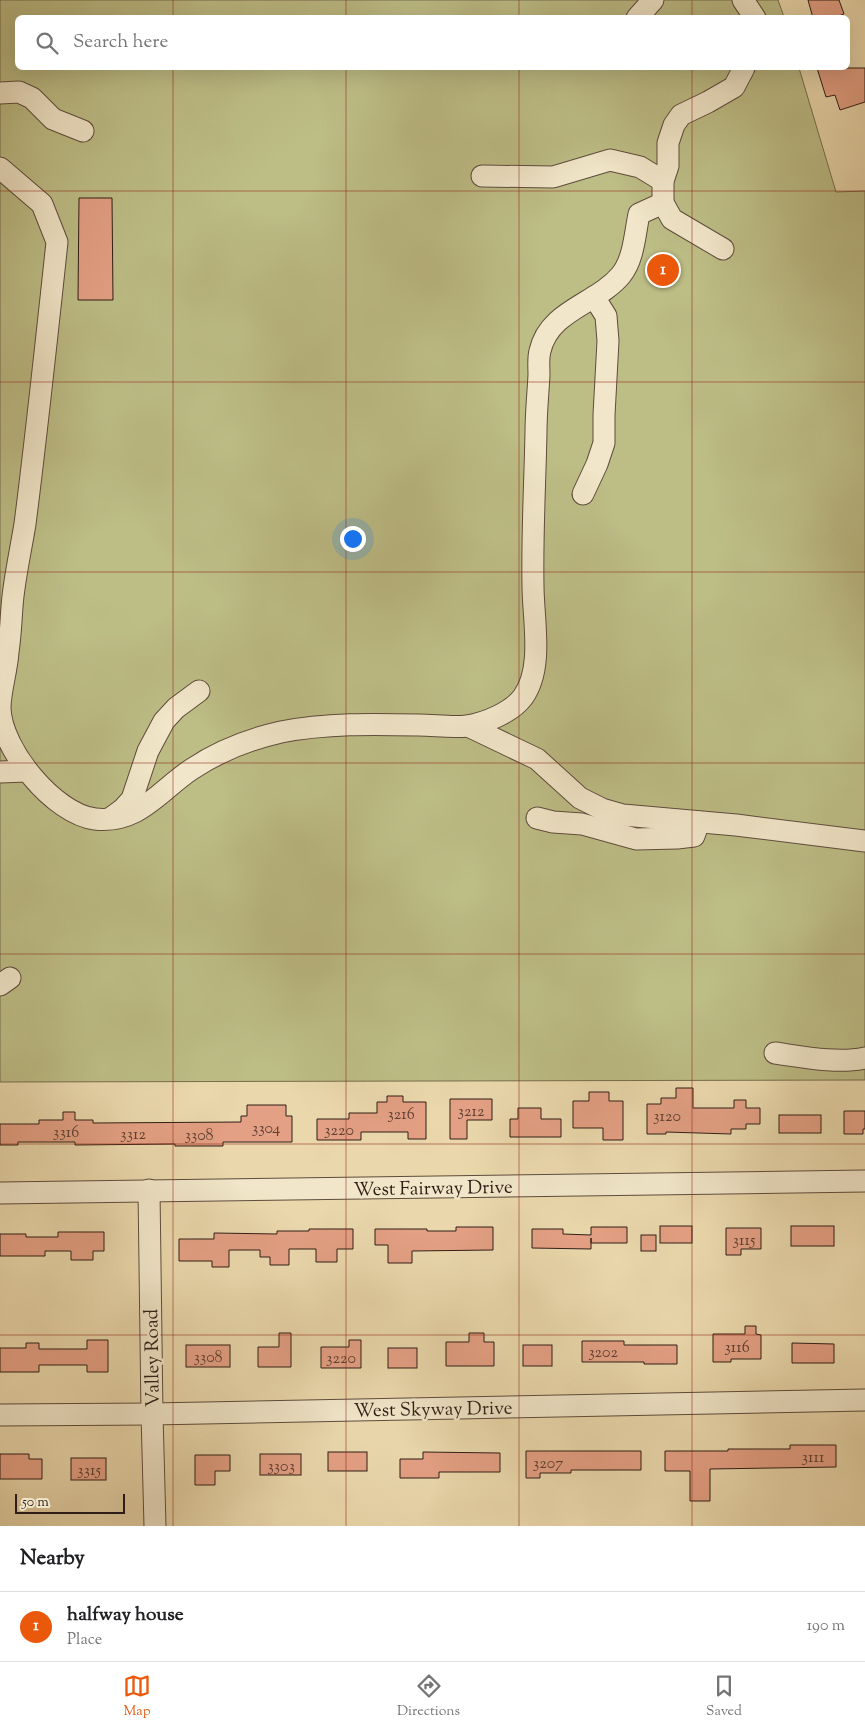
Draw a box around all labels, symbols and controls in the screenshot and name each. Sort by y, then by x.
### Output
search box [15,15,850,70]
icon: search [33,29,61,57]
text: Search here [73,29,168,56]
pin: 1 [647,251,679,289]
your location [340,526,366,552]
house number: 3212 [458,1101,485,1124]
house number: 3216 [387,1104,415,1127]
house number: 3120 [653,1106,681,1129]
house number: 3304 [252,1118,280,1141]
house number: 3220 [324,1120,354,1143]
house number: 3316 [53,1122,79,1145]
house number: 3312 [120,1124,146,1147]
house number: 3308 [184,1125,214,1148]
street label: West Fairway Drive [353,1175,513,1204]
house number: 3115 [733,1230,756,1253]
street label: Valley Road [139,1308,168,1407]
house number: 3116 [724,1337,750,1360]
house number: 3202 [588,1342,618,1365]
house number: 3308 [193,1347,223,1370]
house number: 3220 [326,1348,356,1371]
street label: West Skyway Drive [353,1396,513,1425]
house number: 3111 [802,1447,825,1470]
house number: 3207 [533,1453,563,1476]
house number: 3303 [267,1456,295,1479]
house number: 3315 [77,1460,101,1483]
scale bar [15,1491,125,1514]
text: 50 m [22,1493,49,1513]
text: Nearby [20,1544,85,1574]
text: halfway house [67,1602,184,1629]
text: 1 [33,1615,39,1638]
text: 190 m [807,1615,845,1638]
text: Place [67,1629,102,1652]
tab: Map [123,1672,151,1722]
tab: Directions [397,1672,460,1722]
tab: Saved [706,1672,742,1722]

